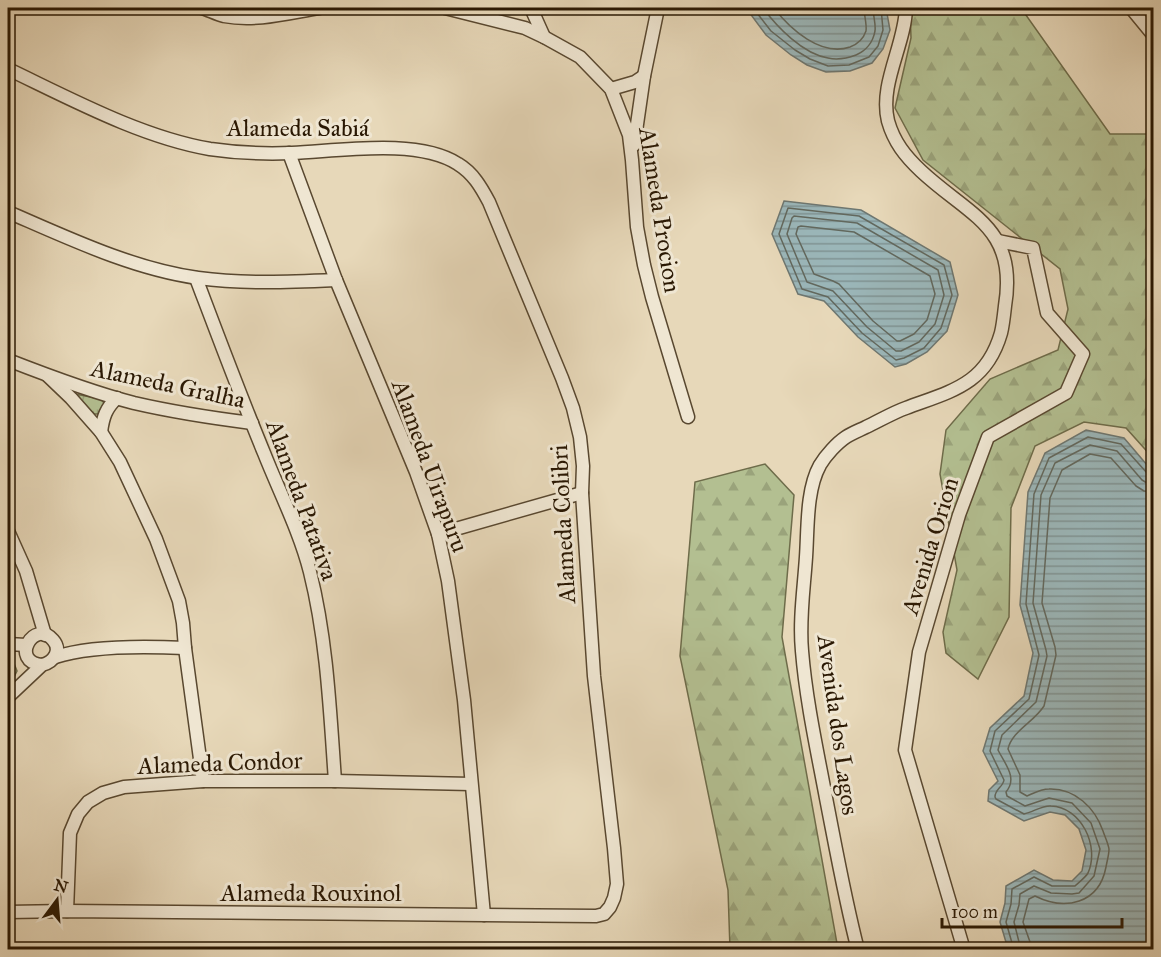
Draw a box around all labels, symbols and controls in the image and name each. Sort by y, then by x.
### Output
street label: Alameda Sabiá [226,113,370,143]
street label: Alameda Procion [632,124,688,295]
street label: Alameda Gralha [87,353,249,415]
street label: Alameda Uirapuru [385,375,475,557]
street label: Alameda Patativa [259,415,345,585]
street label: Alameda Colibri [544,443,582,605]
street label: Avenida Orion [895,474,965,619]
street label: Avenida dos Lagos [810,632,865,817]
street label: Alameda Condor [136,745,303,781]
north arrow [27,870,87,930]
text: N [52,875,71,897]
street label: Alameda Rouxinol [220,878,402,908]
scale bar [942,891,1122,929]
text: 100 m [951,901,998,923]

